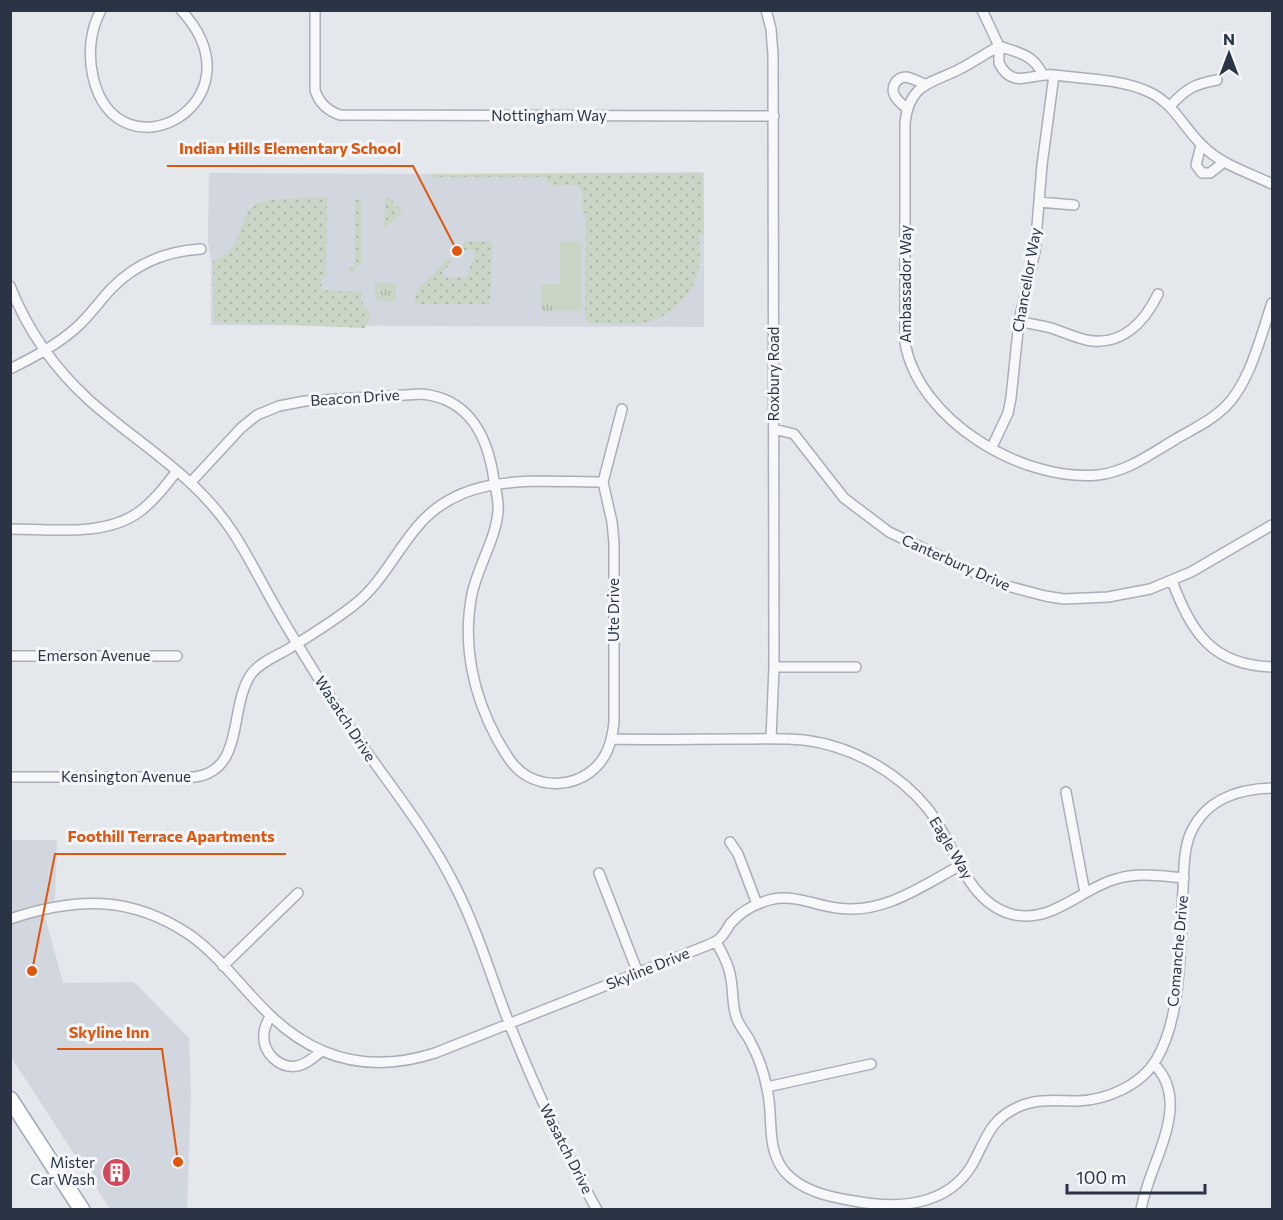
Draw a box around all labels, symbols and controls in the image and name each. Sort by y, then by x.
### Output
north arrow [1199,24,1259,84]
text: N [1223,29,1235,48]
street label: Nottingham Way [491,106,607,124]
callout: Indian Hills Elementary School [167,132,413,166]
text: Indian Hills Elementary School [179,138,401,157]
street label: Ambassador Way [896,225,914,343]
street label: Chancellor Way [1008,226,1044,334]
street label: Roxbury Road [764,326,782,422]
street label: Beacon Drive [310,385,400,409]
street label: Canterbury Drive [899,530,1013,594]
street label: Ute Drive [604,578,622,642]
street label: Emerson Avenue [38,646,151,664]
street label: Wasatch Drive [312,672,380,765]
street label: Kensington Avenue [61,767,191,785]
street label: Eagle Way [926,813,978,882]
callout: Foothill Terrace Apartments [55,820,286,854]
text: Foothill Terrace Apartments [67,826,275,845]
street label: Comanche Drive [1163,894,1191,1007]
street label: Skyline Drive [603,943,692,993]
callout: Skyline Inn [57,1015,162,1049]
text: Skyline Inn [69,1022,149,1041]
street label: Wasatch Drive [537,1101,597,1196]
place label: Mister Car Wash [30,1153,95,1188]
building icon: Mister Car Wash [100,1156,132,1188]
scale bar [1067,1157,1205,1195]
text: 100 m [1076,1166,1126,1188]

